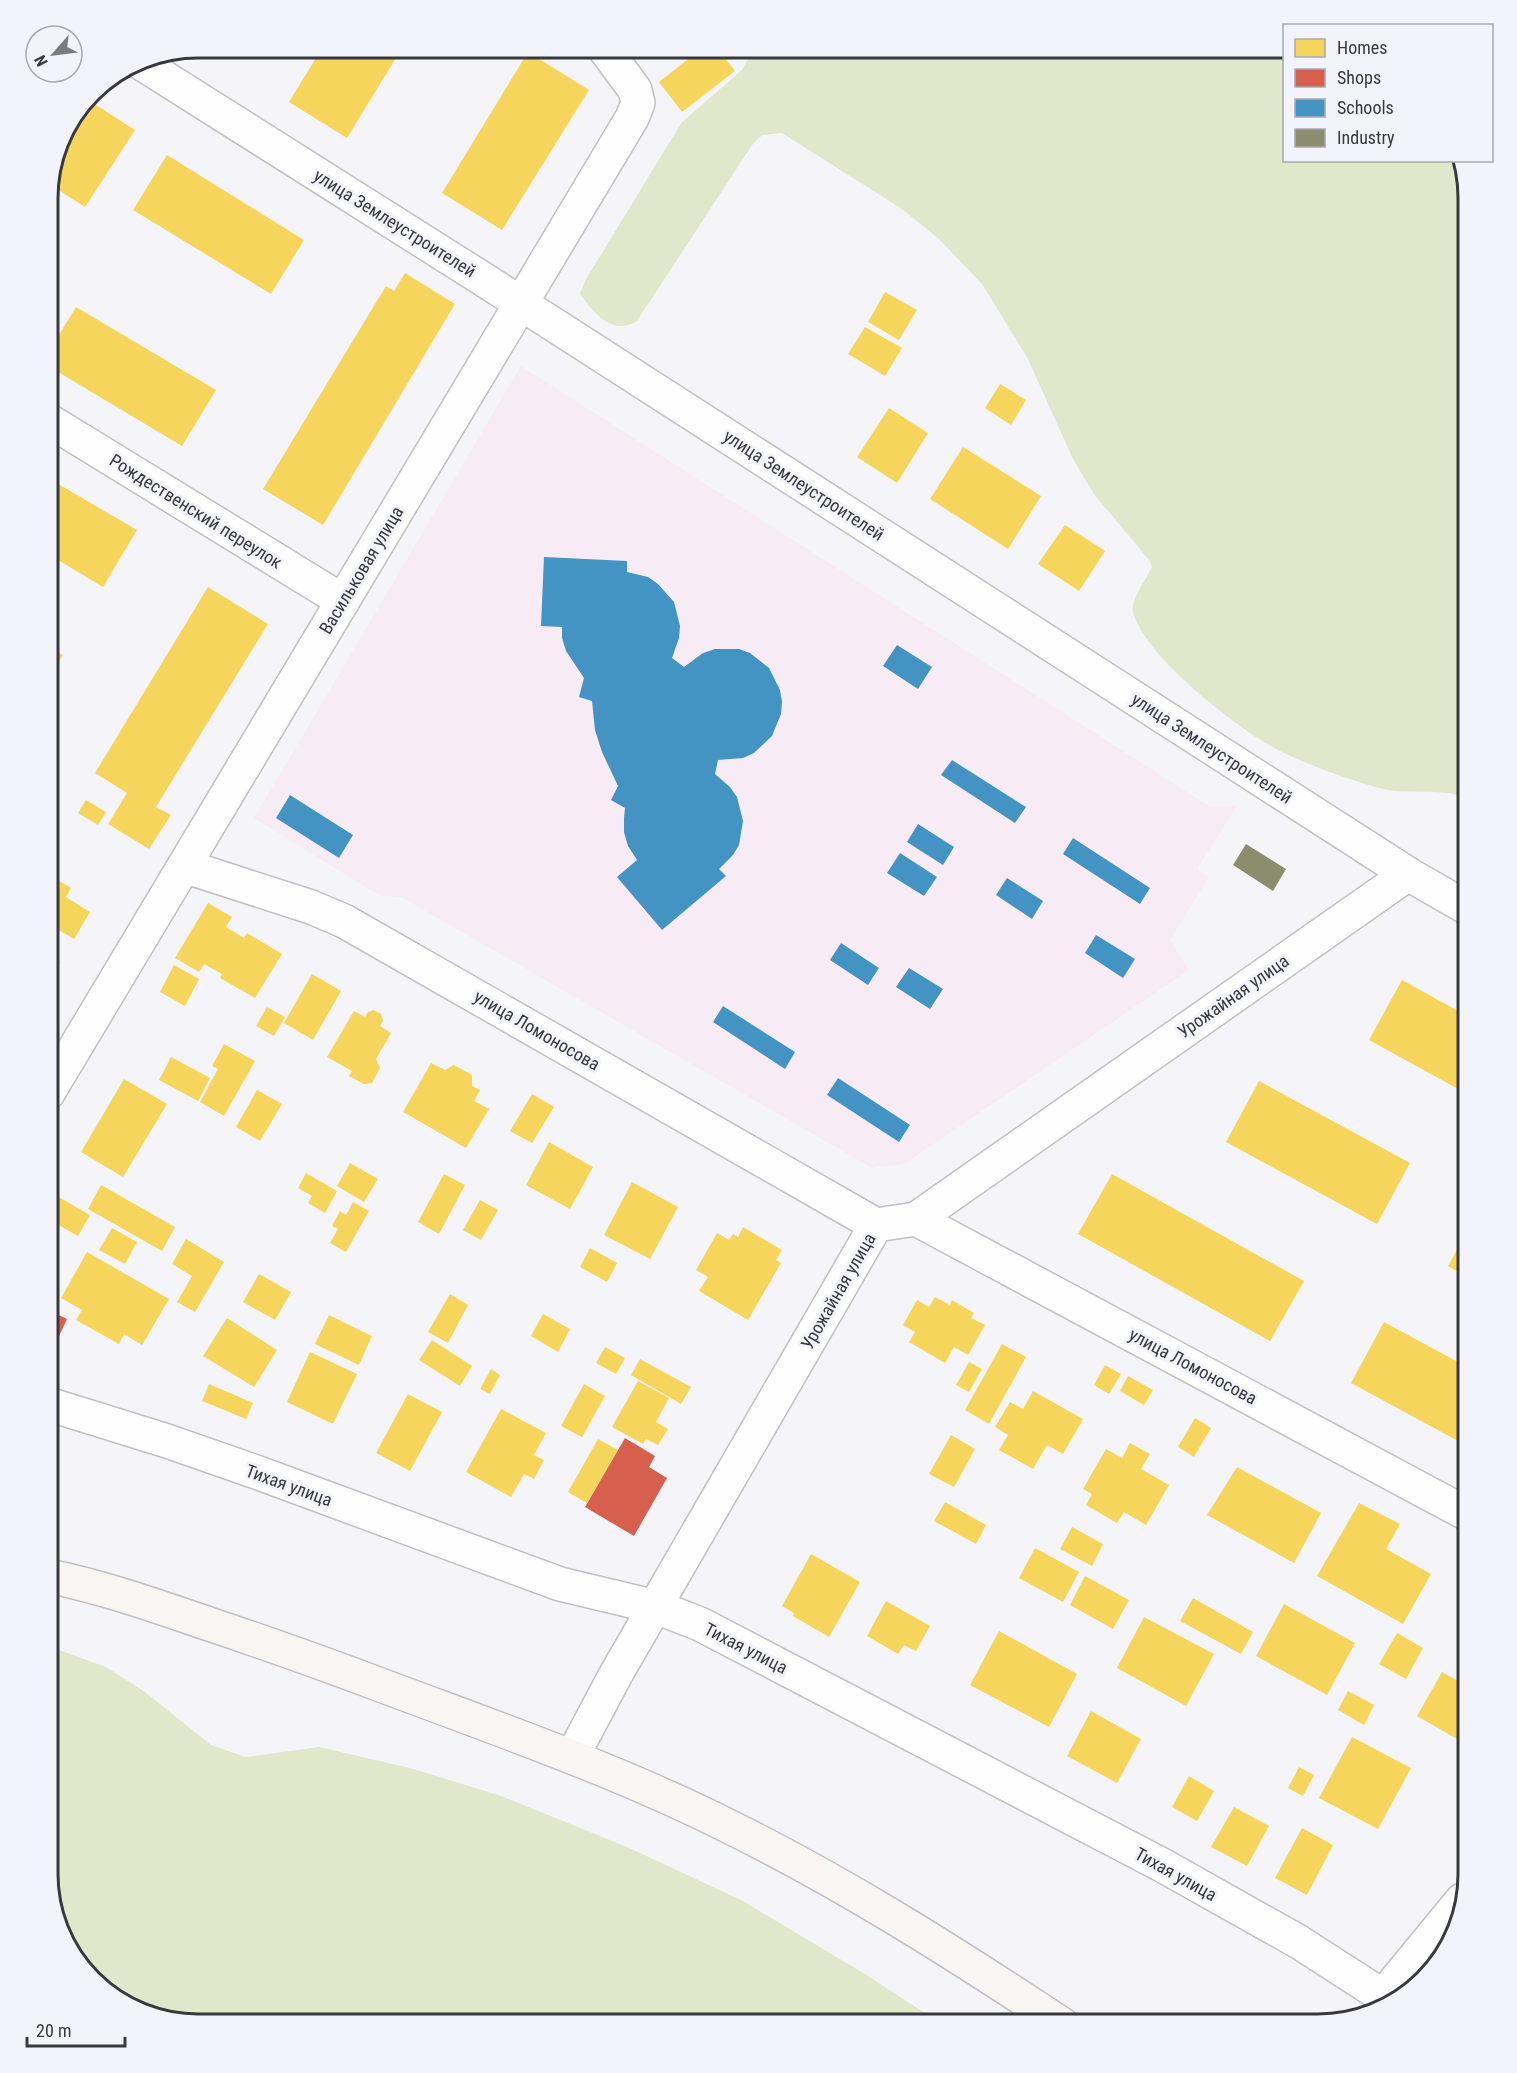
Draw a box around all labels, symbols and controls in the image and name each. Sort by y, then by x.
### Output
north arrow [24,24,84,84]
legend [1283,24,1493,162]
text: Homes [1337,37,1387,58]
text: N [31,52,52,70]
text: Shops [1337,67,1381,88]
text: Schools [1337,97,1394,118]
text: Industry [1337,127,1395,148]
street label: улица Землеустроителей [310,164,480,282]
street label: улица Землеустроителей [720,425,888,545]
street label: Рождественский переулок [106,449,286,573]
street label: Васильковая улица [315,502,407,638]
street label: улица Землеустроителей [1128,688,1296,808]
street label: Урожайная улица [1174,950,1292,1042]
street label: улица Ломоносова [470,985,604,1075]
street label: Урожайная улица [796,1229,880,1353]
street label: улица Ломоносова [1126,1323,1260,1409]
street label: Тихая улица [243,1460,335,1510]
street label: Тихая улица [701,1618,791,1678]
street label: Тихая улица [1131,1843,1221,1905]
scale bar [27,2010,124,2048]
text: 20 m [36,2020,71,2041]

